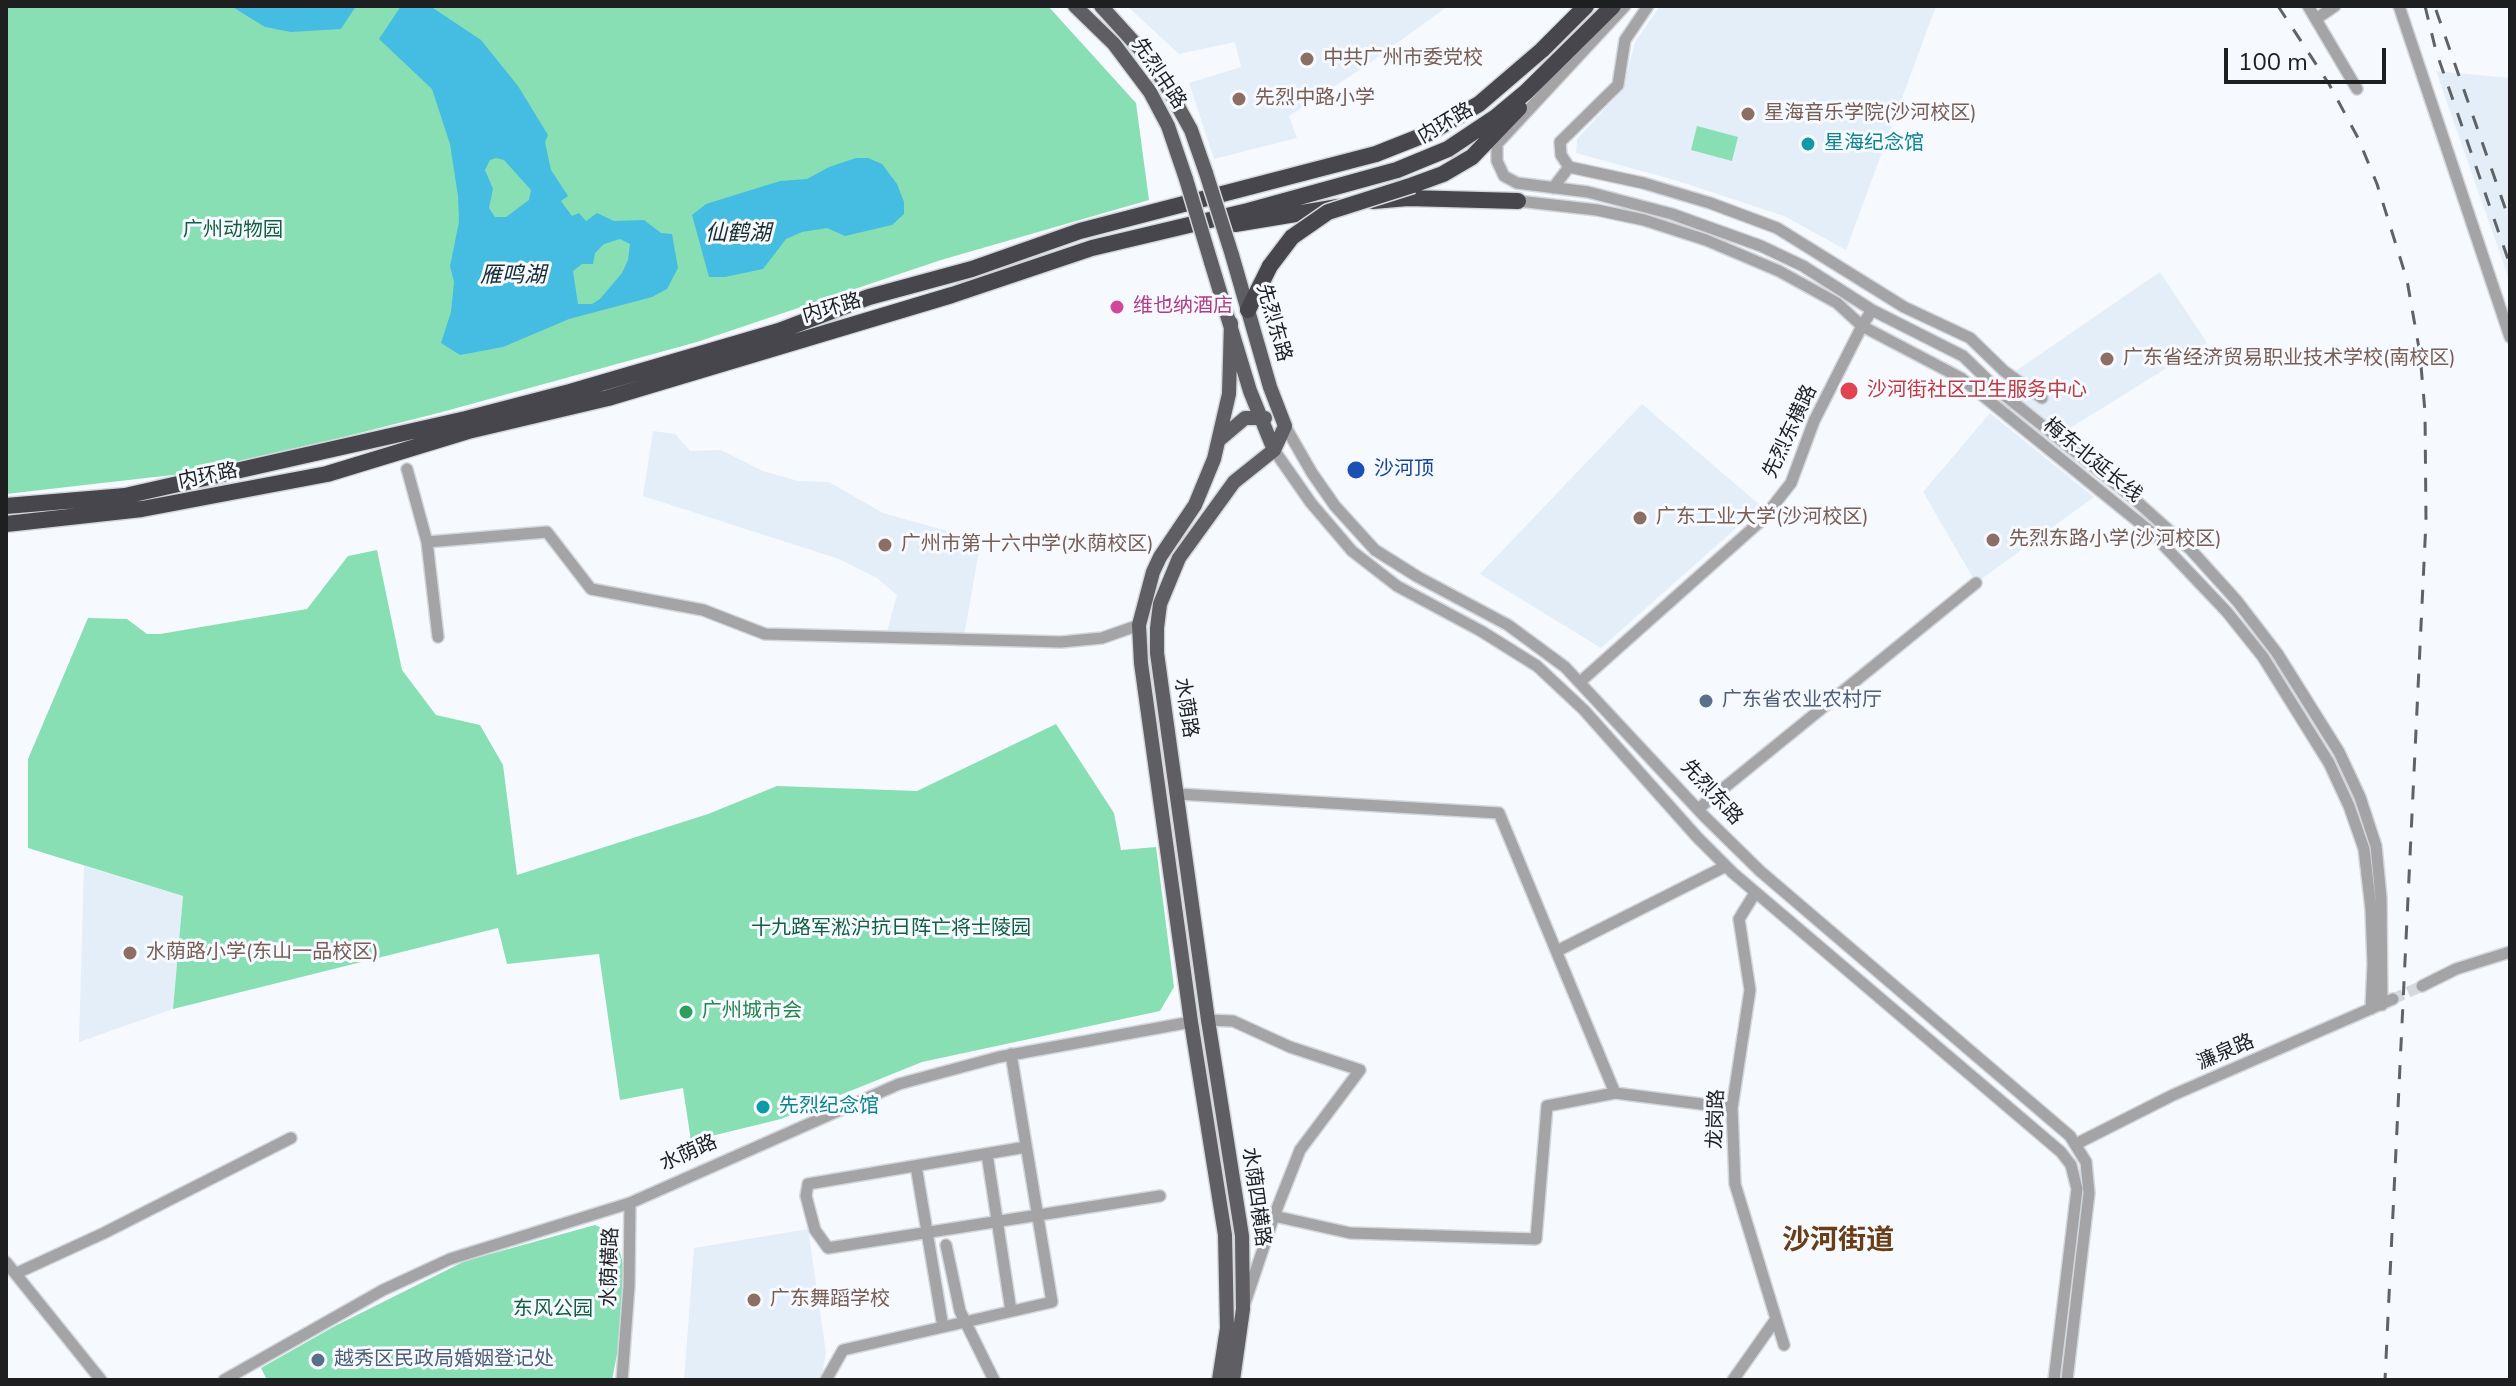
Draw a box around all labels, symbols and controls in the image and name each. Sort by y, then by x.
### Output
scale bar [2228,32,2390,82]
street label: 先烈中路 [1126,34,1190,114]
text: 100 m [2238,46,2308,78]
place label: 中共广州市委党校 [1323,47,1483,71]
marker: 中共广州市委党校 [1298,50,1316,68]
place label: 先烈中路小学 [1255,87,1375,111]
marker: 先烈中路小学 [1230,90,1248,108]
street label: 内环路 [1414,99,1478,149]
place label: 星海音乐学院(沙河校区) [1764,102,1977,126]
marker: 星海音乐学院(沙河校区) [1739,105,1757,123]
place label: 星海纪念馆 [1824,132,1924,156]
marker: 星海纪念馆 [1799,135,1817,153]
park label: 广州动物园 [183,219,283,243]
water label: 仙鹤湖 [705,222,771,248]
water label: 雁鸣湖 [480,264,546,290]
street label: 先烈东路 [1250,281,1296,365]
street label: 内环路 [800,289,864,329]
place label: 维也纳酒店 [1133,295,1233,319]
marker: 维也纳酒店 [1108,298,1126,316]
place label: 广东省经济贸易职业技术学校(南校区) [2123,347,2456,371]
marker: 广东省经济贸易职业技术学校(南校区) [2098,350,2116,368]
place label: 沙河街社区卫生服务中心 [1867,379,2087,403]
marker: 沙河街社区卫生服务中心 [1838,380,1860,402]
street label: 先烈东横路 [1759,382,1823,482]
street label: 梅东北延长线 [2038,414,2146,508]
place label: 沙河顶 [1374,458,1434,482]
street label: 内环路 [176,459,240,495]
marker: 沙河顶 [1345,459,1367,481]
place label: 广东工业大学(沙河校区) [1656,506,1869,530]
marker: 广东工业大学(沙河校区) [1631,509,1649,527]
place label: 先烈东路小学(沙河校区) [2009,528,2222,552]
marker: 先烈东路小学(沙河校区) [1984,531,2002,549]
place label: 广州市第十六中学(水荫校区) [901,533,1154,557]
marker: 广州市第十六中学(水荫校区) [876,536,894,554]
street label: 水荫路 [1168,676,1202,740]
place label: 广东省农业农村厅 [1722,689,1882,713]
marker: 广东省农业农村厅 [1697,692,1715,710]
street label: 先烈东路 [1675,756,1747,830]
park label: 十九路军淞沪抗日阵亡将士陵园 [751,917,1031,941]
place label: 水荫路小学(东山一品校区) [146,941,379,965]
marker: 水荫路小学(东山一品校区) [121,944,139,962]
place label: 广州城市会 [702,1000,802,1024]
marker: 广州城市会 [677,1003,695,1021]
street label: 濂泉路 [2194,1030,2258,1076]
street label: 龙岗路 [1704,1089,1730,1149]
place label: 先烈纪念馆 [779,1095,879,1119]
marker: 先烈纪念馆 [754,1098,772,1116]
street label: 水荫路 [657,1131,721,1177]
street label: 水荫四横路 [1236,1146,1274,1248]
district label: 沙河街道 [1782,1225,1894,1259]
street label: 水荫横路 [598,1227,624,1307]
place label: 广东舞蹈学校 [770,1288,890,1312]
marker: 广东舞蹈学校 [745,1291,763,1309]
park label: 东风公园 [513,1298,593,1322]
place label: 越秀区民政局婚姻登记处 [334,1348,554,1372]
marker: 越秀区民政局婚姻登记处 [309,1351,327,1369]

